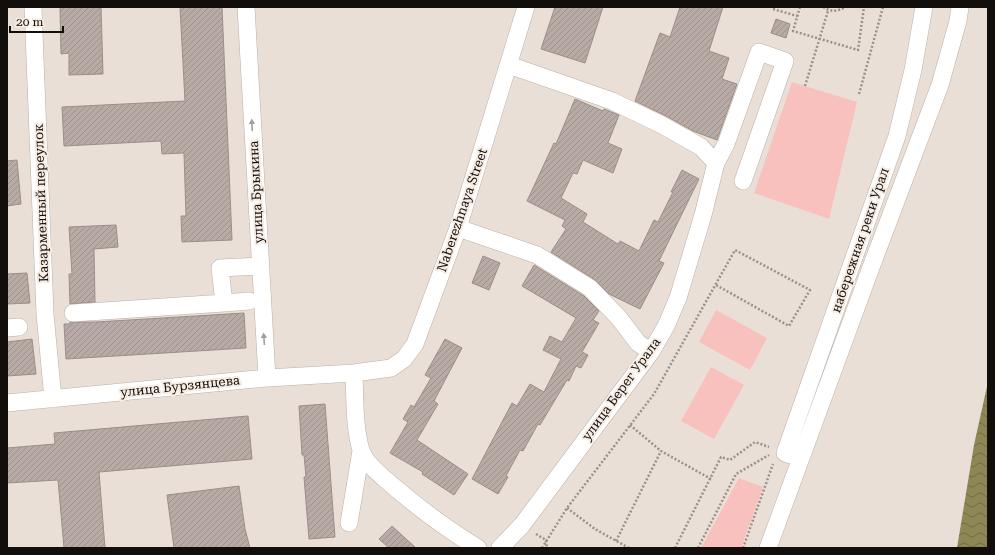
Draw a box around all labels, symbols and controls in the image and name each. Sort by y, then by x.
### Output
scale bar [10,8,63,34]
text: 20 m [16,15,43,29]
one-way arrow [249,119,256,131]
street label: Казарменный переулок [31,123,51,283]
street label: улица Брыкина [246,140,266,244]
street label: Naberezhnaya Street [434,146,490,274]
street label: набережная реки Урал [828,166,892,314]
one-way arrow [261,333,268,345]
street label: улица Берег Урала [579,335,663,443]
street label: улица Бурзянцева [119,372,241,400]

